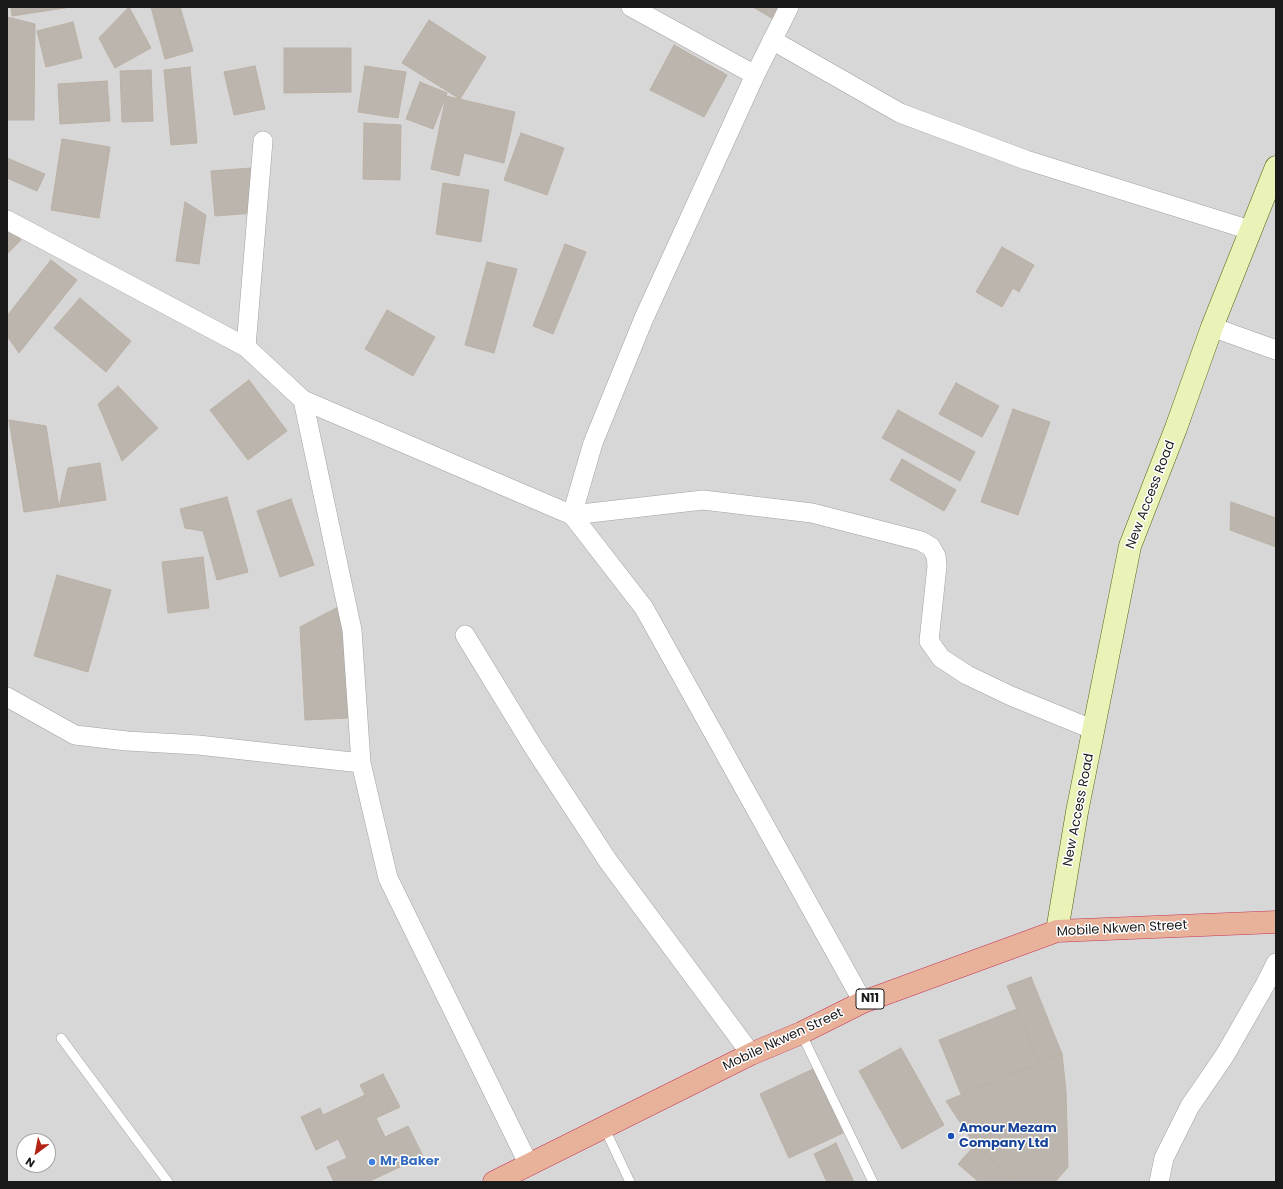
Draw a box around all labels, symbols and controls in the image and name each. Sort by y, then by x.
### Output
street label: New Access Road [1123,439,1179,551]
street label: New Access Road [1060,752,1098,868]
street label: Mobile Nkwen Street [1056,918,1188,940]
road number: N11 [856,989,884,1009]
street label: Mobile Nkwen Street [721,1005,845,1075]
place label: Amour Mezam Company Ltd [959,1121,1057,1152]
marker: Amour Mezam Company Ltd [946,1131,956,1141]
north arrow [16,1133,56,1173]
text: N [22,1153,38,1171]
place label: Mr Baker [380,1154,439,1170]
marker: Mr Baker [367,1157,377,1167]

